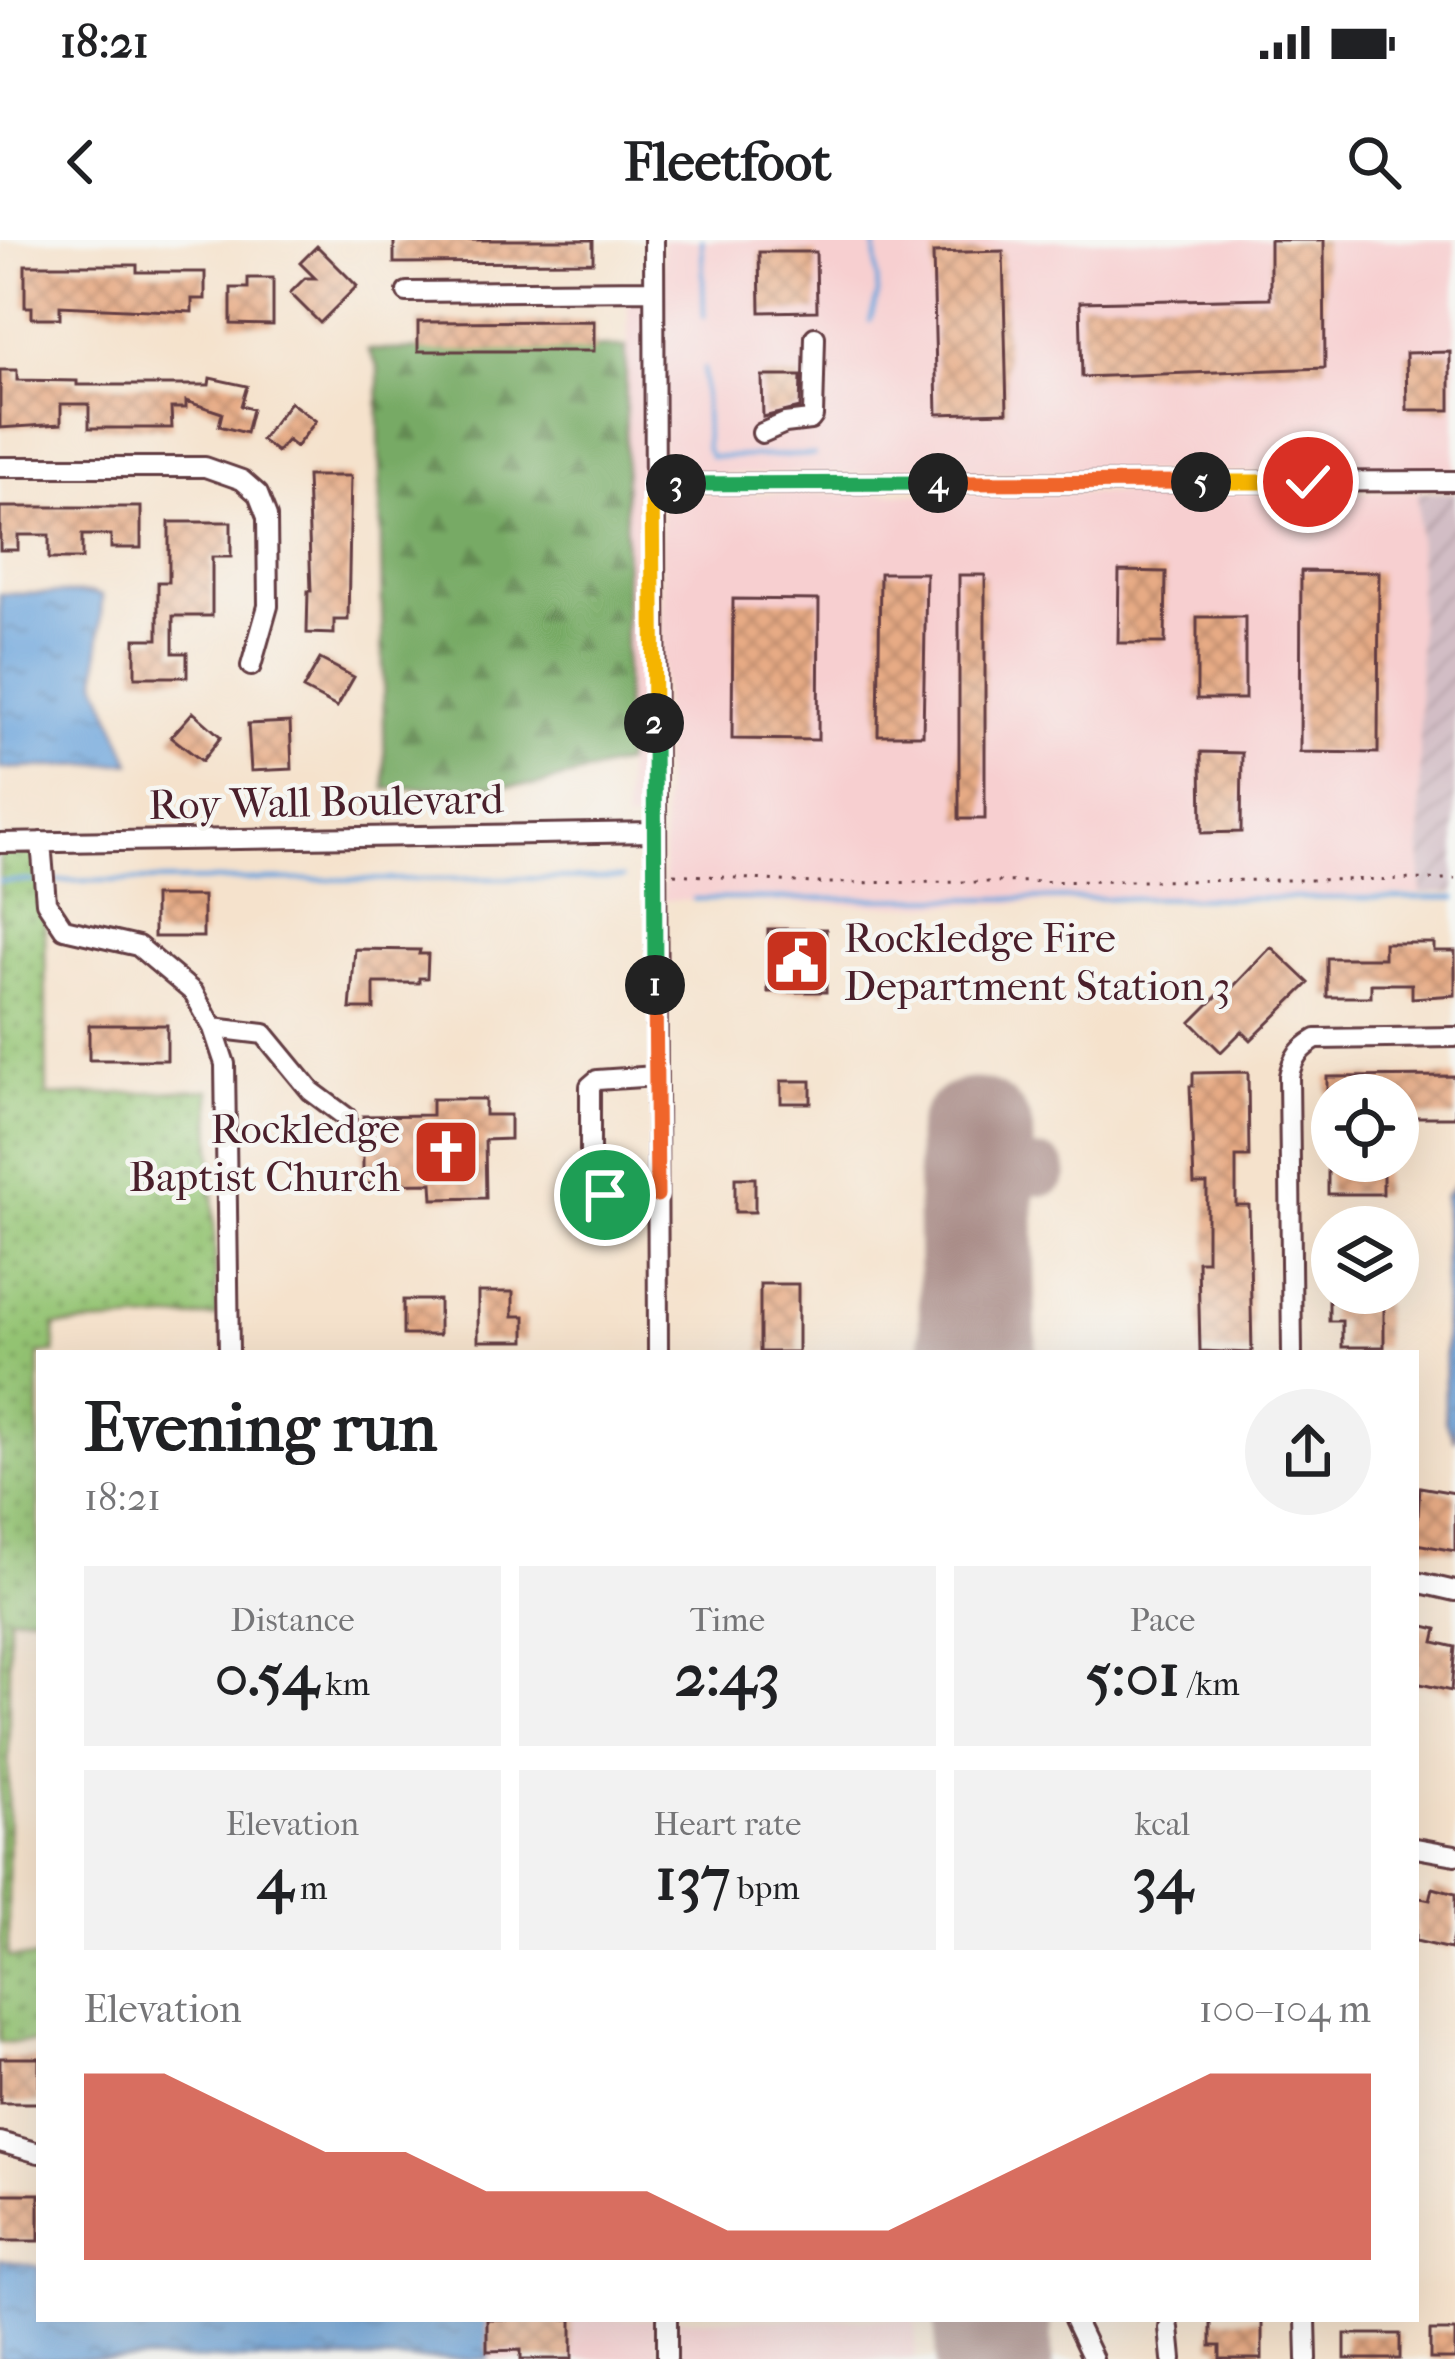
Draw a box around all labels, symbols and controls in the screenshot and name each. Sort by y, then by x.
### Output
text: 18:21 [60,16,149,69]
icon: back [48,129,114,195]
icon: search [1341,129,1407,195]
text: Fleetfoot [624,131,831,194]
pin [1257,431,1359,533]
icon: check [1275,449,1341,515]
pin: 5 [1171,452,1231,512]
pin: 4 [908,453,968,513]
pin: 3 [646,454,706,514]
text: 5 [1194,462,1208,501]
text: 4 [928,463,948,502]
text: 3 [669,464,683,503]
pin: 2 [624,693,684,753]
text: 2 [646,703,662,742]
street label: Roy Wall Boulevard [148,775,505,830]
place label: Rockledge Fire Department Station 3 [844,914,1231,1011]
public building icon: Rockledge Fire Department Station 3 [762,926,832,996]
pin: 1 [625,955,685,1015]
text: 1 [649,965,661,1004]
map controls [1311,1074,1419,1314]
button: locate [1311,1074,1419,1182]
place label: Rockledge Baptist Church [129,1105,400,1202]
church icon: Rockledge Baptist Church [411,1117,481,1187]
pin [554,1144,656,1246]
icon: arrive [572,1162,638,1228]
button: layers [1311,1206,1419,1314]
button: share [1245,1389,1371,1515]
text: Evening run [84,1390,437,1467]
text: 18:21 [84,1474,161,1520]
text: Distance [230,1601,355,1640]
text: Time [690,1601,765,1640]
text: Pace [1130,1601,1195,1640]
text: 0.54 [215,1640,319,1711]
text: 2:43 [675,1640,780,1711]
text: 5:01 [1085,1640,1180,1711]
text: km [319,1665,370,1704]
text: /km [1180,1665,1240,1704]
text: Elevation [226,1805,359,1844]
text: Heart rate [654,1805,801,1844]
text: kcal [1135,1805,1190,1844]
text: 4 [258,1844,293,1915]
text: 137 [655,1844,730,1915]
text: 34 [1132,1844,1193,1915]
text: m [293,1869,327,1908]
text: bpm [730,1869,800,1908]
text: Elevation [84,1986,242,2032]
text: 100–104 m [1199,1986,1371,2032]

